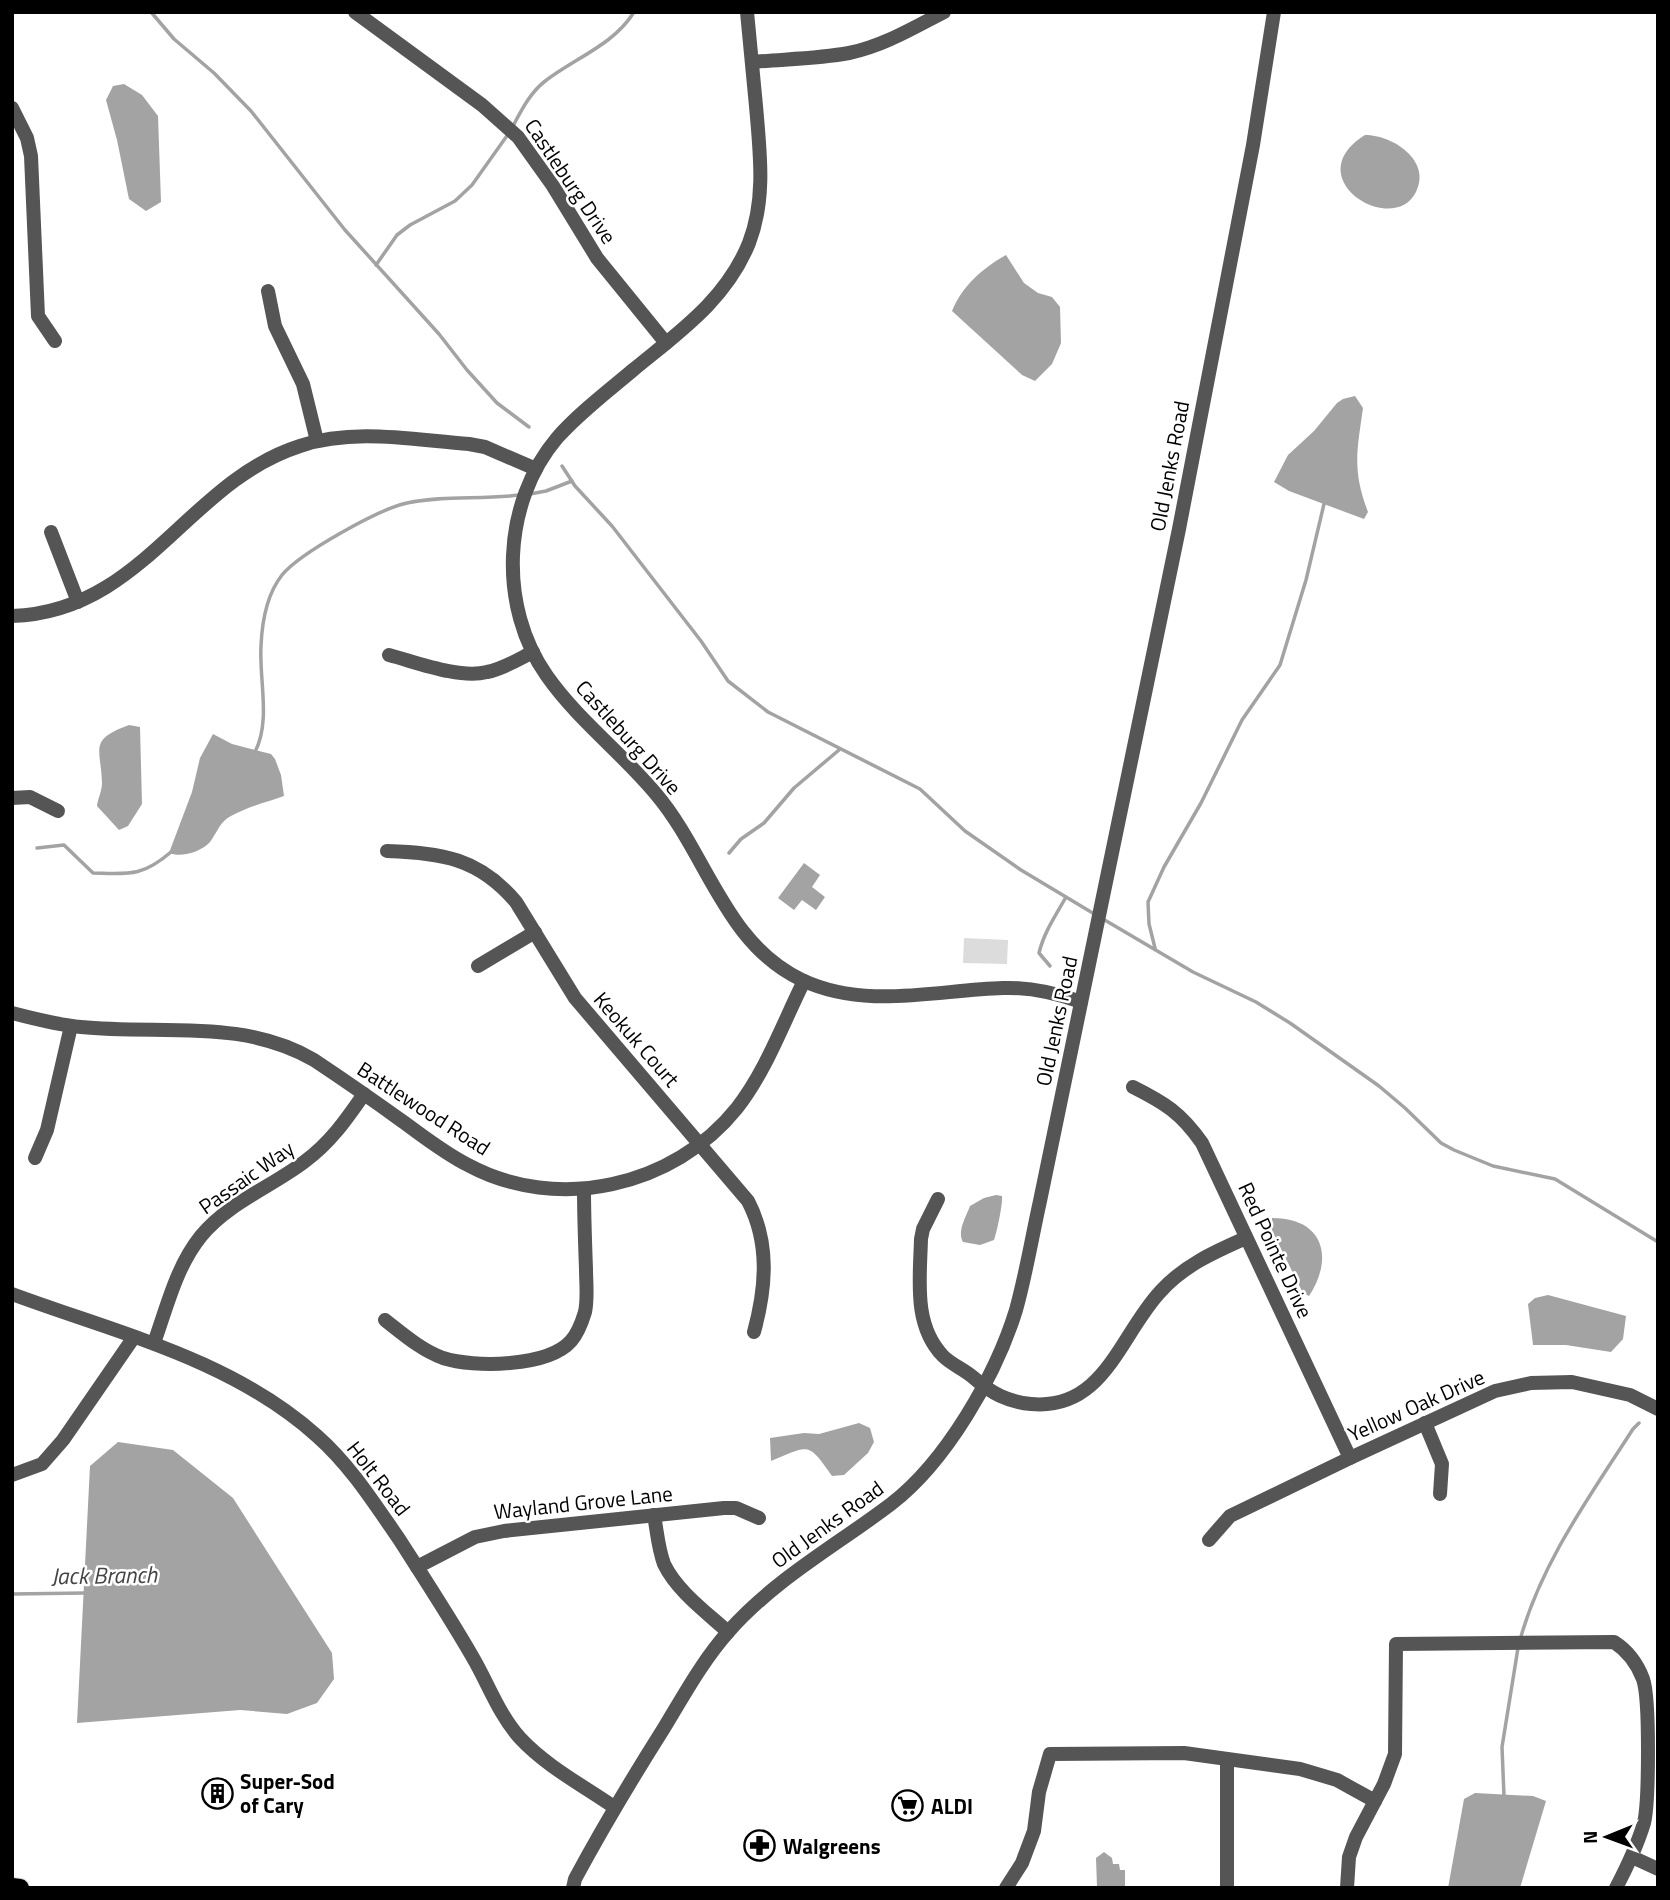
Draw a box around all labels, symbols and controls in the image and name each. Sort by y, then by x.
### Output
street label: Castleburg Drive [517,112,625,250]
street label: Old Jenks Road [1141,398,1197,534]
street label: Castleburg Drive [569,672,689,802]
street label: Old Jenks Road [1027,953,1085,1089]
street label: Keokuk Court [586,984,688,1094]
street label: Battlewood Road [351,1053,497,1163]
street label: Passaic Way [192,1132,300,1222]
street label: Red Pointe Drive [1230,1177,1322,1323]
street label: Yellow Oak Drive [1342,1361,1490,1449]
street label: Holt Road [339,1434,419,1522]
street label: Old Jenks Road [764,1472,890,1576]
street label: Wayland Grove Lane [492,1477,674,1527]
water label: Jack Branch [51,1557,158,1593]
place label: Super-Sod of Cary [240,1765,335,1821]
building icon: Super-Sod of Cary [200,1776,234,1810]
supermarket icon: ALDI [891,1789,925,1823]
place label: ALDI [931,1790,973,1822]
north arrow [1572,1802,1642,1872]
pharmacy icon: Walgreens [743,1829,777,1863]
place label: Walgreens [783,1830,881,1862]
text: N [1575,1830,1604,1844]

